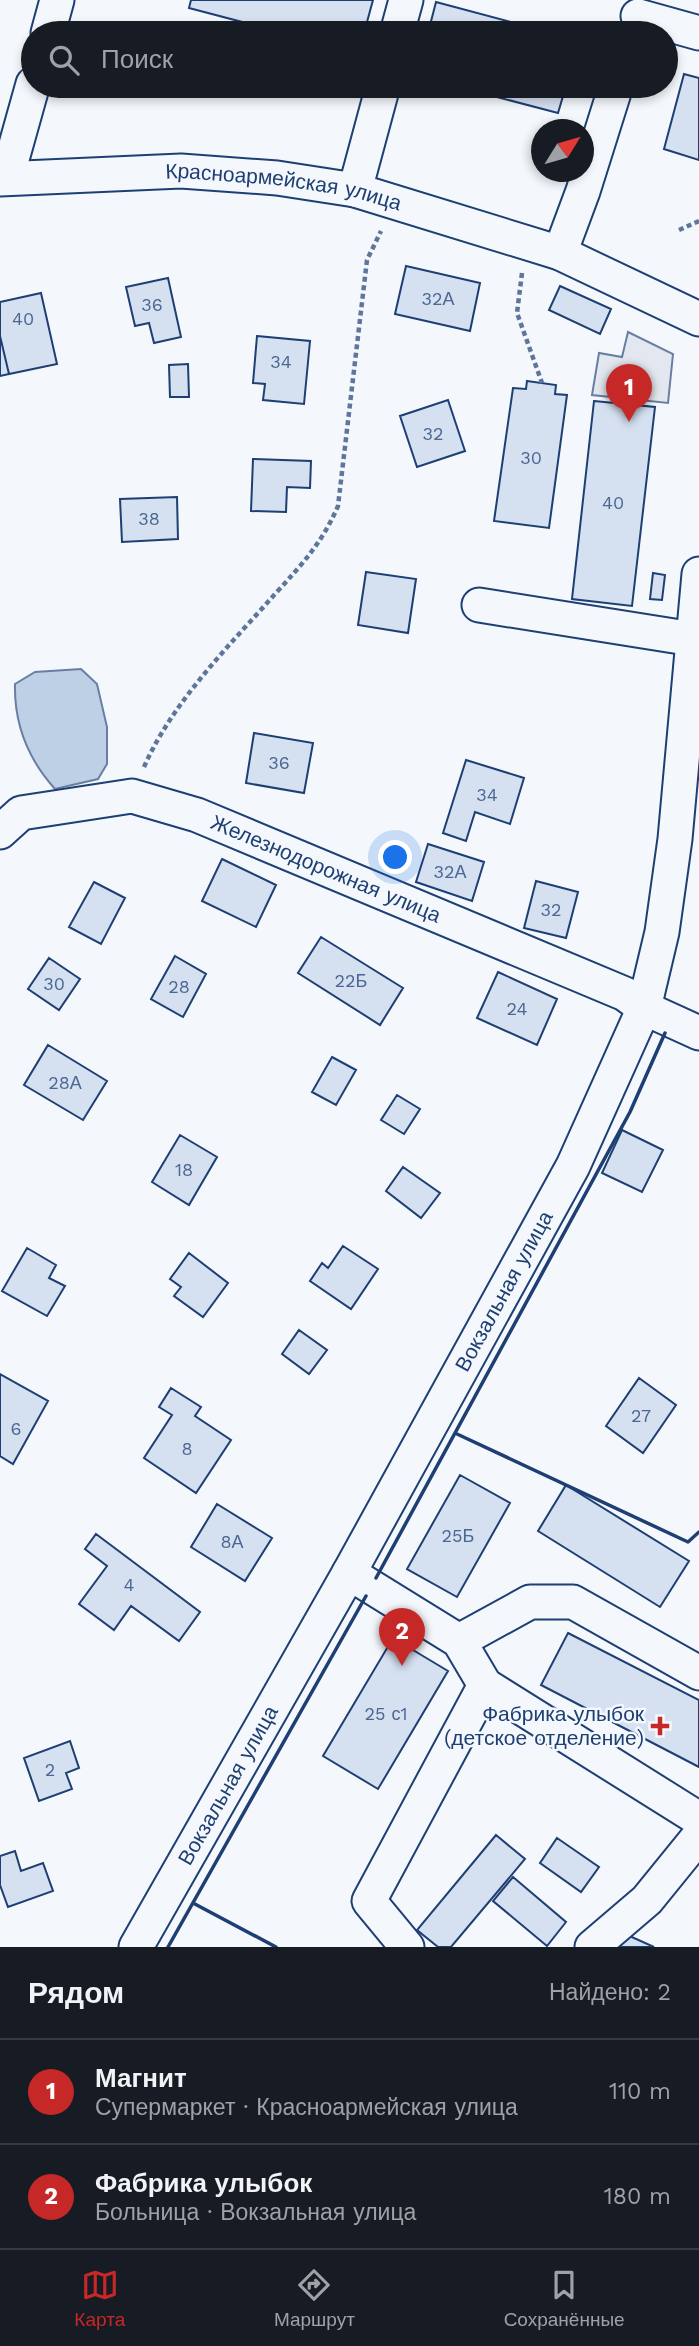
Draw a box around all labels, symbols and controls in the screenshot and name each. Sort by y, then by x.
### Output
search box [21,21,678,98]
icon: search [45,41,83,79]
text: Поиск [101,44,173,74]
north arrow [531,119,594,182]
street label: Красноармейская улица [165,158,405,216]
house number: 32А [422,288,455,309]
house number: 36 [141,294,163,315]
house number: 40 [12,308,34,329]
house number: 34 [270,351,292,372]
pin: 1 [606,364,652,422]
house number: 32 [423,423,444,444]
house number: 30 [520,447,542,468]
house number: 40 [602,492,624,513]
house number: 38 [138,508,160,529]
house number: 36 [268,752,290,773]
house number: 34 [476,784,498,805]
street label: Железнодорожная улица [207,809,445,928]
your location [378,840,412,874]
house number: 32А [434,861,467,882]
house number: 32 [541,899,562,920]
house number: 22Б [335,970,367,991]
house number: 30 [43,973,65,994]
house number: 28 [168,976,190,997]
house number: 24 [507,998,527,1019]
house number: 28А [48,1072,82,1093]
house number: 18 [175,1159,193,1180]
street label: Вокзальная улица [449,1206,558,1376]
house number: 27 [631,1405,651,1426]
house number: 6 [11,1418,21,1439]
house number: 8 [181,1438,193,1459]
house number: 25Б [442,1525,474,1546]
house number: 8А [220,1531,244,1552]
house number: 4 [124,1574,135,1595]
pin: 2 [379,1608,425,1666]
street label: Вокзальная улица [172,1701,283,1869]
place label: Фабрика улыбок (детское отделение) [444,1701,645,1750]
house number: 25 с1 [364,1703,408,1724]
marker: Фабрика улыбок (детское отделение) [650,1716,670,1736]
house number: 2 [45,1759,55,1780]
text: Рядом [28,1975,124,2010]
text: Найдено: 2 [549,1979,671,2006]
text: Магнит [95,2063,187,2093]
text: 1 [46,2078,56,2105]
text: 110 m [609,2078,671,2105]
text: Супермаркет · Красноармейская улица [95,2094,518,2121]
text: Фабрика улыбок [95,2168,312,2198]
text: 2 [44,2183,58,2210]
text: 180 m [604,2183,671,2210]
text: Больница · Вокзальная улица [95,2199,416,2226]
tab: Карта [74,2266,125,2331]
tab: Маршрут [274,2266,355,2331]
tab: Сохранённые [504,2266,625,2331]

